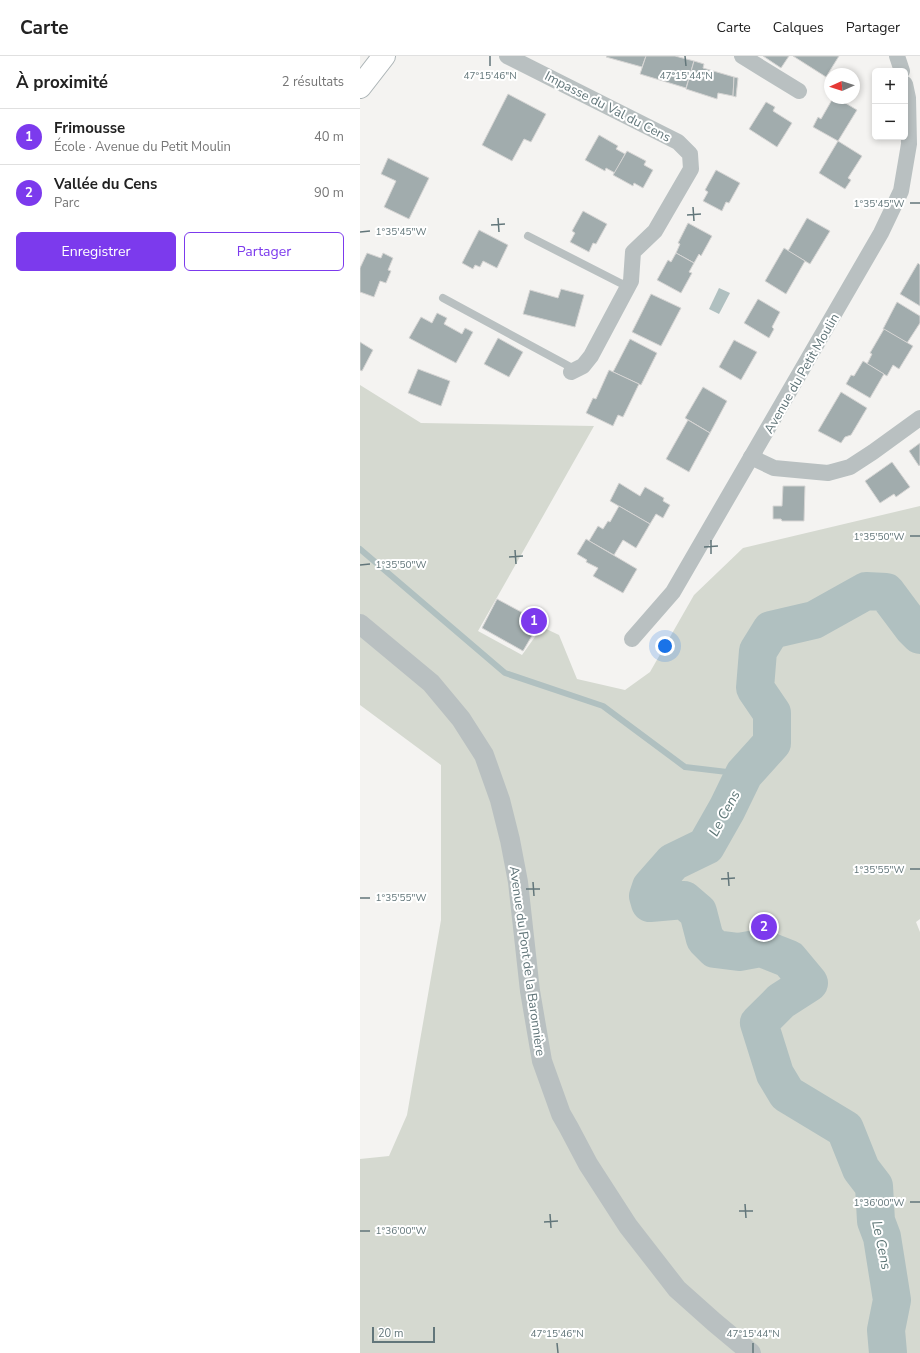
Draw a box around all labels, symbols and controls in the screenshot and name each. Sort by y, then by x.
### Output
text: Carte [20,15,68,41]
text: Carte [717,18,751,37]
text: Calques [773,18,824,37]
text: Partager [846,18,900,37]
street label: Impasse du Val du Cens [541,67,674,147]
north arrow [824,68,860,104]
map controls [872,68,908,140]
button: + [872,68,908,104]
text: 47°15'46"N [463,69,517,83]
text: 47°15'44"N [659,69,713,83]
text: À proximité [16,71,108,94]
text: 2 résultats [282,73,344,91]
button: − [872,104,908,140]
text: Frimousse [54,118,125,138]
text: 1 [25,128,33,146]
text: 40 m [314,128,344,146]
text: École · Avenue du Petit Moulin [54,138,231,156]
text: Vallée du Cens [54,174,157,194]
text: 2 [25,184,33,202]
text: 90 m [314,184,344,202]
text: Parc [54,194,79,212]
text: 1°35'45"W [854,197,904,211]
text: 1°35'45"W [376,225,426,239]
button: Enregistrer [16,232,176,271]
button: Partager [184,232,344,271]
street label: Avenue du Petit Moulin [760,310,844,437]
text: 1°35'50"W [854,530,904,544]
text: 1°35'50"W [376,558,426,572]
pin: 1 [521,606,547,636]
your location [655,636,675,656]
water label: Le Cens [704,787,745,840]
text: 1°35'55"W [854,863,904,877]
street label: Avenue du Pont de la Baronnière [505,865,549,1057]
text: 1°35'55"W [376,891,426,905]
pin: 2 [751,912,777,942]
text: 1°36'00"W [854,1196,904,1210]
water label: Le Cens [867,1219,896,1272]
text: 1°36'00"W [376,1224,426,1238]
scale bar [372,1325,435,1344]
text: 20 m [378,1326,403,1341]
text: 47°15'46"N [530,1327,584,1341]
text: 47°15'44"N [726,1327,780,1341]

